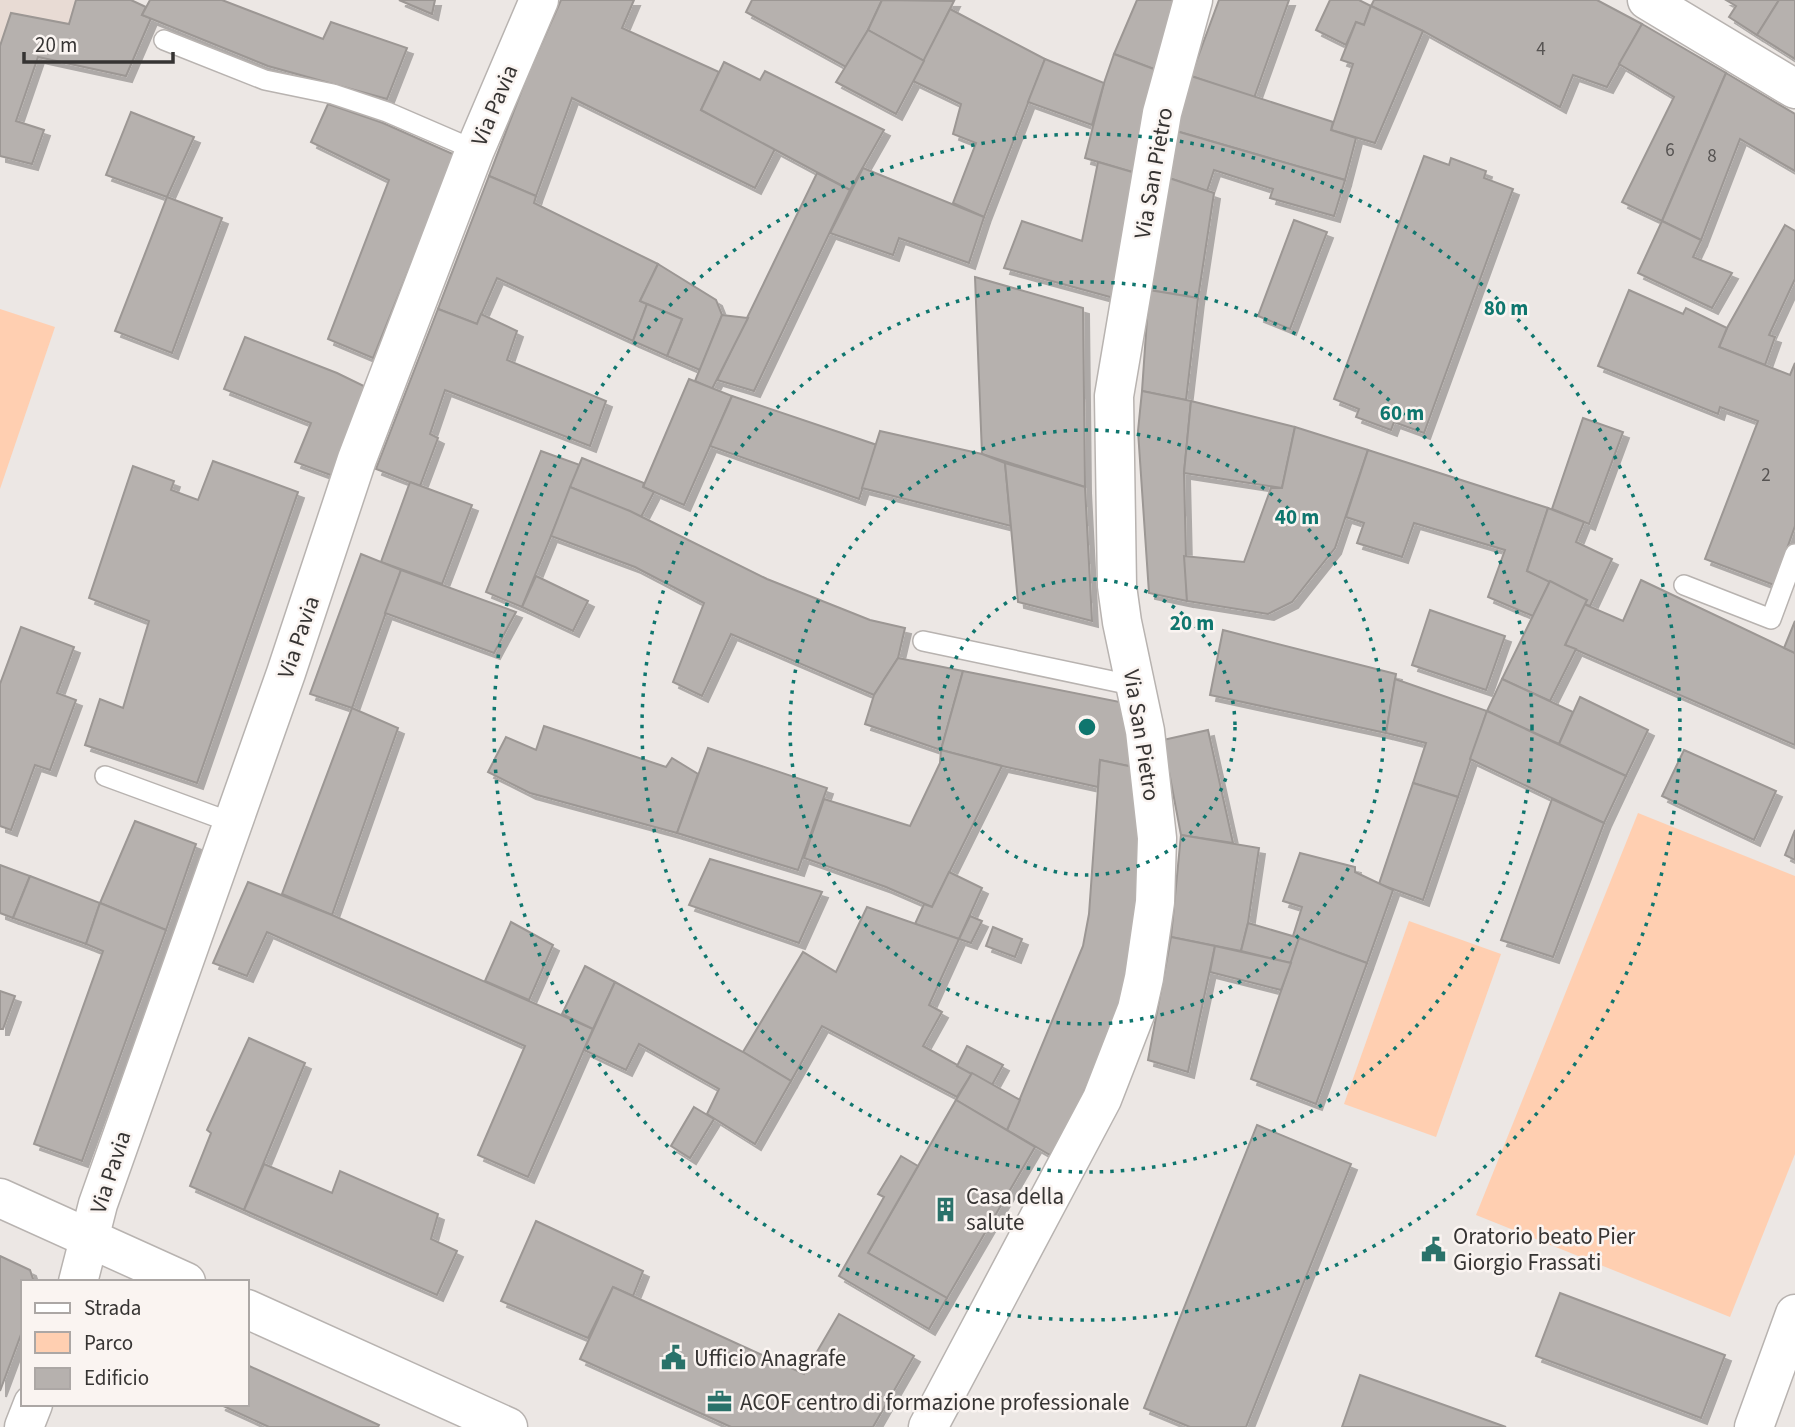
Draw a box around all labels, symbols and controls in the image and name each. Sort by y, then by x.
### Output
scale bar [24,21,173,65]
text: 20 m [35,30,77,60]
house number: 4 [1536,36,1546,63]
street label: Via Pavia [463,59,526,151]
street label: Via San Pietro [1126,105,1181,241]
house number: 6 [1665,137,1675,164]
house number: 8 [1707,143,1717,170]
text: 80 m [1484,293,1528,323]
text: 60 m [1380,398,1424,428]
house number: 2 [1761,462,1771,489]
text: 40 m [1275,502,1319,532]
street label: Via Pavia [269,591,328,683]
text: 20 m [1170,608,1214,638]
street label: Via San Pietro [1115,667,1168,803]
centre of rings [1075,715,1099,739]
street label: Via Pavia [82,1126,139,1218]
place label: Casa della salute [966,1180,1064,1239]
building icon: Casa della salute [932,1195,960,1223]
place label: Oratorio beato Pier Giorgio Frassati [1453,1220,1636,1279]
public building icon: Oratorio beato Pier Giorgio Frassati [1419,1235,1447,1263]
legend [21,1280,248,1406]
text: Strada [84,1293,141,1323]
text: Parco [84,1328,133,1358]
place label: Ufficio Anagrafe [694,1342,846,1375]
public building icon: Ufficio Anagrafe [660,1344,688,1372]
text: Edificio [84,1363,149,1393]
place label: ACOF centro di formazione professionale [740,1386,1129,1419]
office icon: ACOF centro di formazione professionale [706,1388,734,1416]

